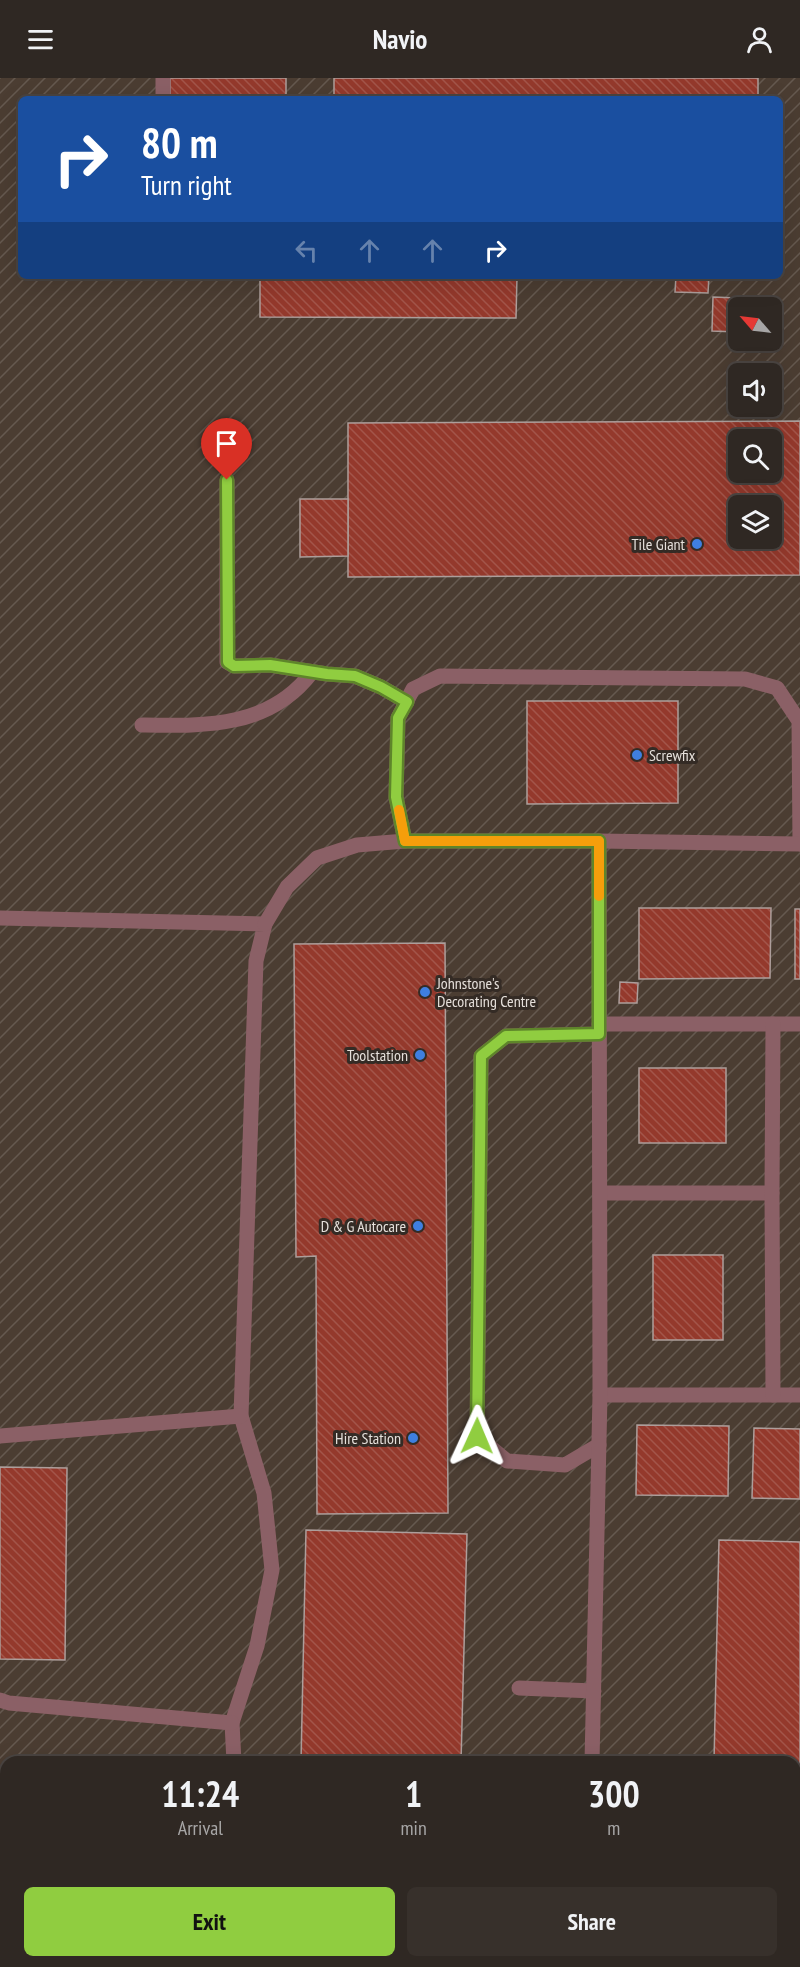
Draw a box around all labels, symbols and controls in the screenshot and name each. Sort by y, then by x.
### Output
text: Navio [373,22,427,56]
icon: menu [24,23,57,56]
icon: person [743,23,776,56]
text: 80 m [141,115,218,170]
icon: right [42,120,120,198]
text: Turn right [141,168,232,202]
icon: left [290,234,323,267]
icon: ahead [353,234,386,267]
icon: ahead [416,234,449,267]
icon: right [479,234,512,267]
north arrow [728,297,782,351]
map controls [728,297,782,549]
button: sound [728,363,782,417]
pin [201,418,252,480]
icon: arrive [210,427,243,460]
button: search [728,429,782,483]
button: layers [728,495,782,549]
place label: Tile Giant [631,534,686,554]
marker: Tile Giant [690,537,704,551]
place label: Screwfix [649,745,696,765]
marker: Screwfix [630,748,644,762]
place label: Johnstone's Decorating Centre [436,973,536,1011]
marker: Johnstone's Decorating Centre [418,985,432,999]
place label: Toolstation [347,1045,408,1065]
marker: Toolstation [413,1048,427,1062]
place label: D & G Autocare [321,1216,406,1236]
marker: D & G Autocare [411,1219,425,1233]
position arrow [445,1404,509,1468]
place label: Hire Station [335,1428,401,1448]
marker: Hire Station [406,1431,420,1445]
text: 11:24 [161,1770,239,1817]
text: 1 [405,1770,422,1817]
text: 300 [588,1770,640,1817]
text: Arrival [178,1815,223,1841]
text: min [401,1815,427,1841]
text: m [607,1815,620,1841]
button: Exit [24,1887,395,1956]
button: Share [407,1887,777,1956]

